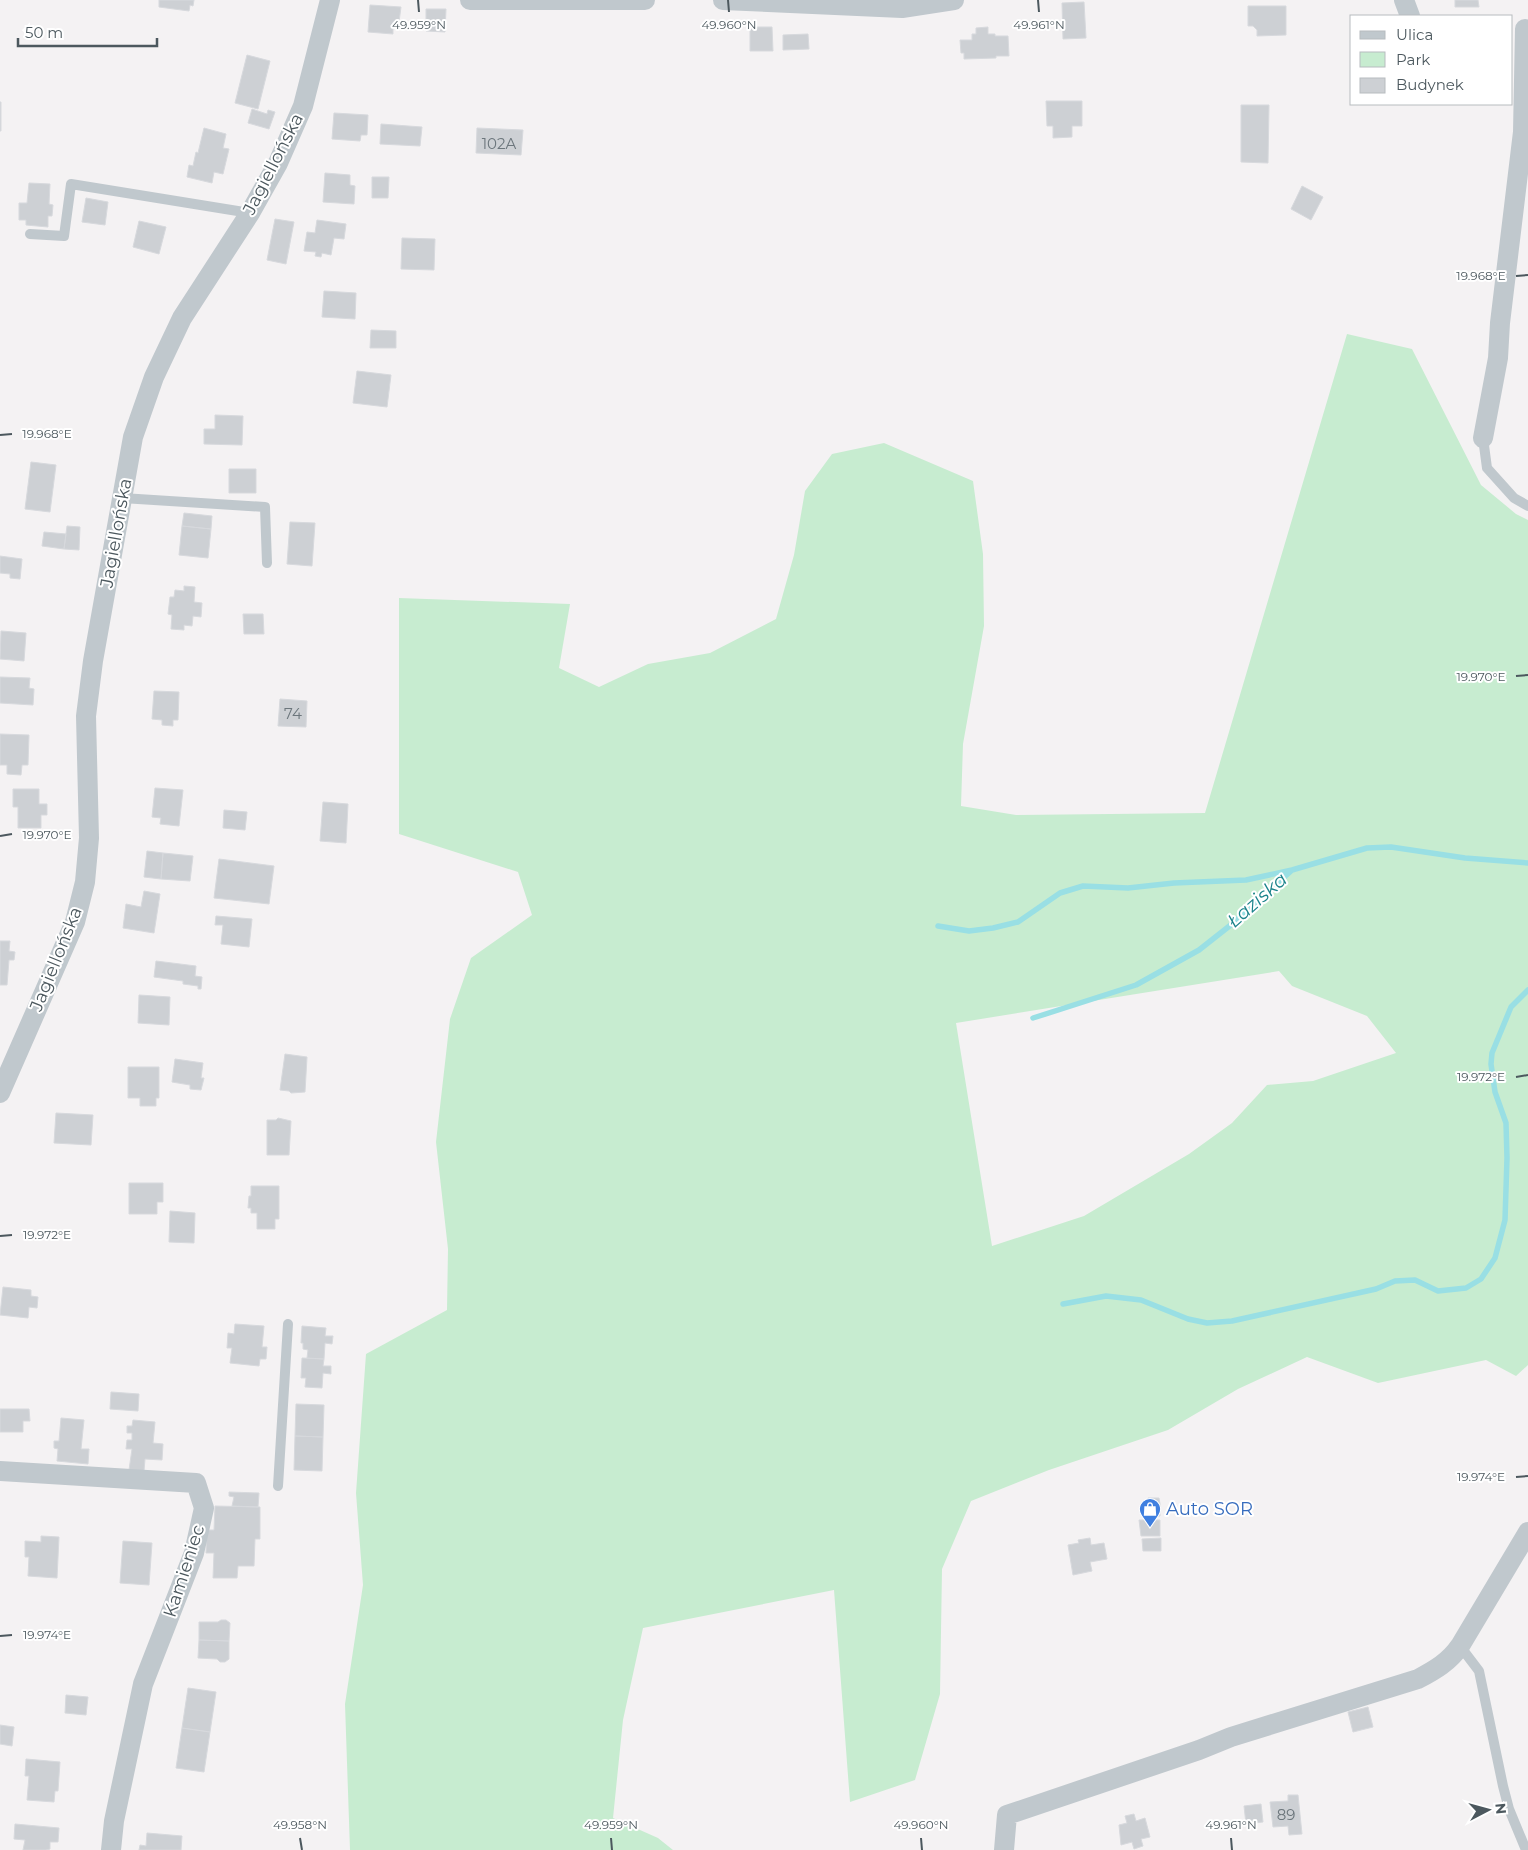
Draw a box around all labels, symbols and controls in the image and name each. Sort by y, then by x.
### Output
scale bar [18,15,156,47]
legend [1350,15,1513,105]
text: 49.959°N [392,17,446,32]
text: 49.960°N [702,17,756,32]
text: 49.961°N [1013,17,1065,32]
text: 50 m [25,23,63,42]
text: Ulica [1396,25,1433,44]
text: Park [1396,50,1430,69]
text: Budynek [1396,75,1464,94]
street label: Jagiellońska [238,110,308,219]
house number: 102A [482,134,517,153]
text: 19.968°E [1456,268,1506,283]
text: 19.968°E [22,426,72,441]
street label: Jagiellońska [95,477,136,590]
text: 19.970°E [1456,669,1506,684]
house number: 74 [284,704,302,723]
text: 19.970°E [22,827,72,842]
water label: Łaziska [1222,868,1292,932]
street label: Jagiellońska [25,904,87,1015]
text: 19.972°E [1457,1069,1505,1084]
text: 19.972°E [23,1227,71,1242]
text: 19.974°E [1457,1469,1505,1484]
shop icon: Auto SOR [1138,1497,1162,1528]
place label: Auto SOR [1166,1498,1253,1520]
street label: Kamieniec [159,1522,209,1620]
text: 19.974°E [23,1627,71,1642]
north arrow [1463,1785,1513,1835]
text: N [1491,1802,1510,1815]
house number: 89 [1277,1805,1295,1824]
text: 49.958°N [273,1817,327,1832]
text: 49.959°N [584,1817,638,1832]
text: 49.960°N [894,1817,948,1832]
text: 49.961°N [1205,1817,1257,1832]

